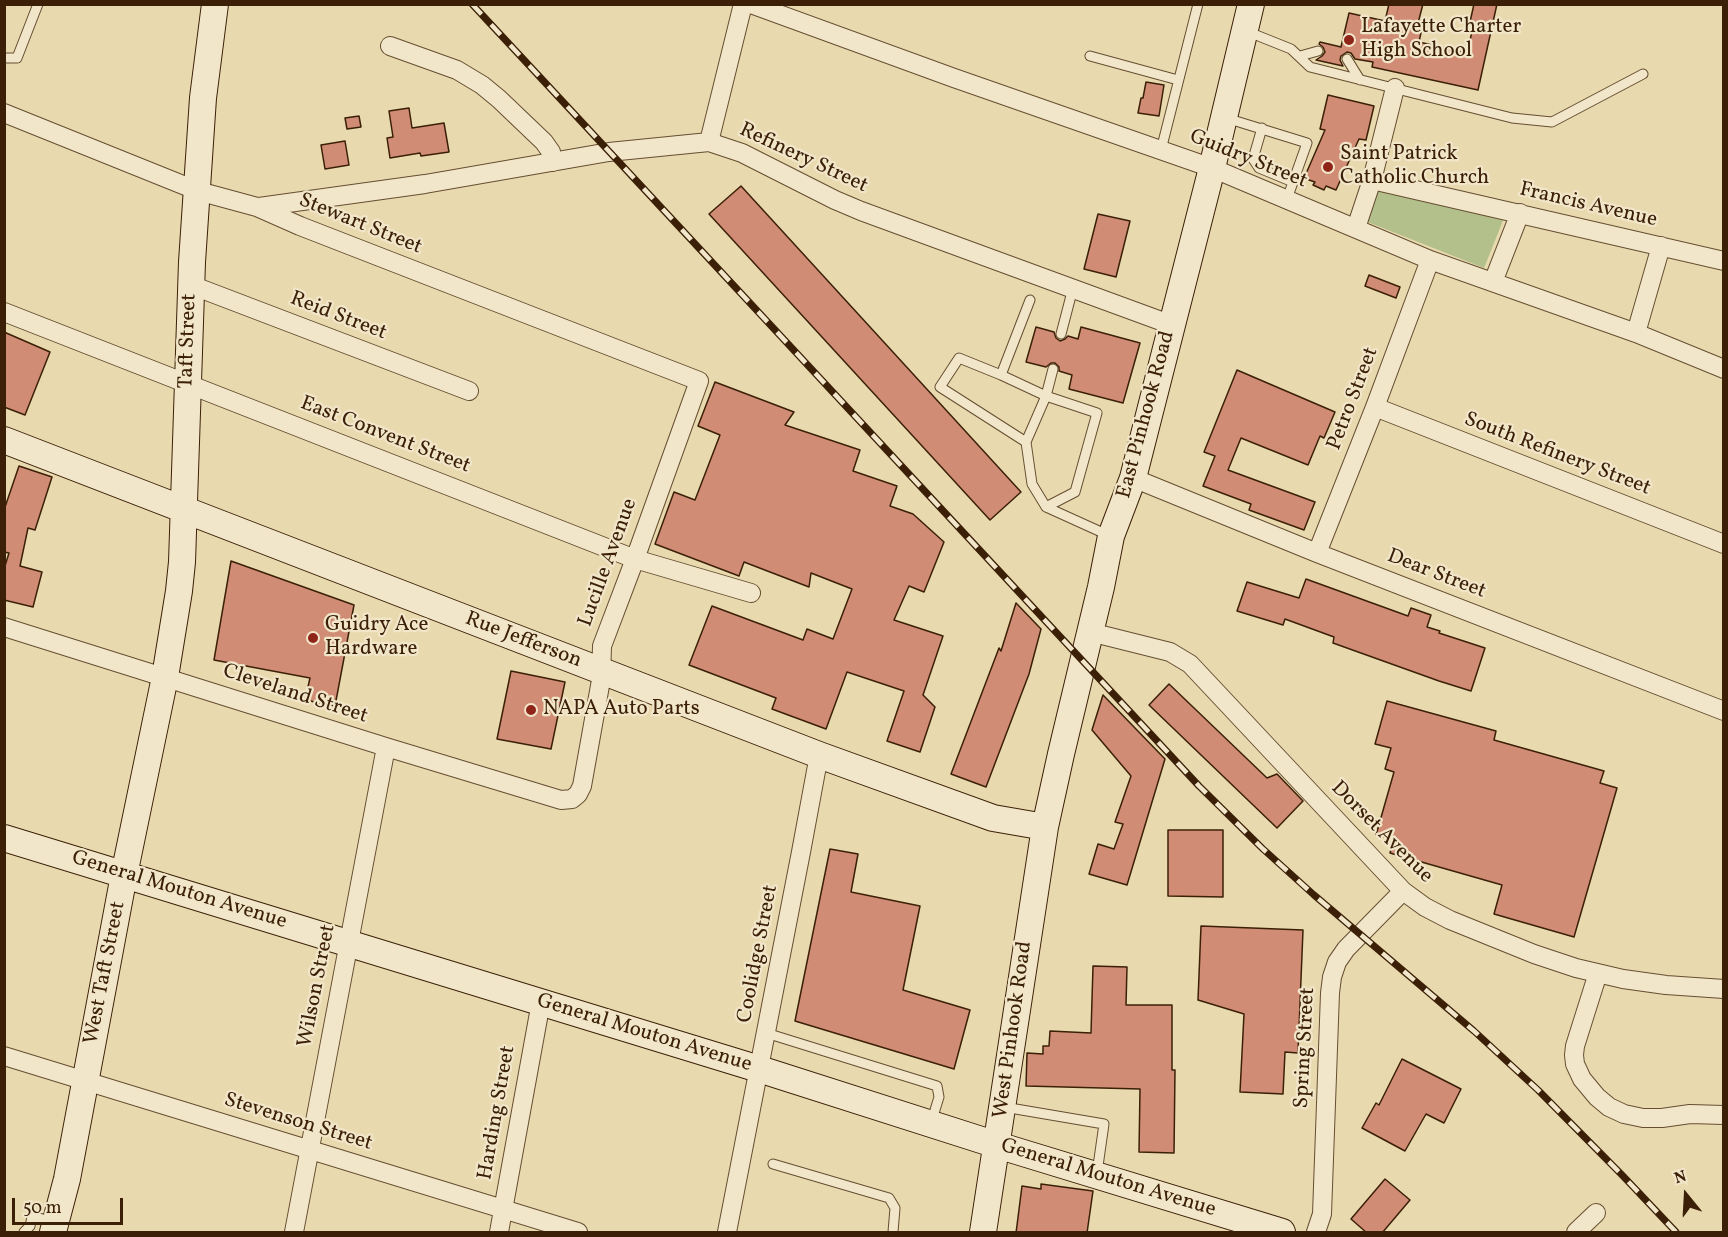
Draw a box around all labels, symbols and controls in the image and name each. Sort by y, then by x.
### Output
place label: Lafayette Charter High School [1361,15,1521,65]
marker: Lafayette Charter High School [1342,33,1356,47]
street label: Refinery Street [735,118,871,200]
street label: Guidry Street [1185,125,1311,195]
place label: Saint Patrick Catholic Church [1340,142,1489,192]
marker: Saint Patrick Catholic Church [1321,160,1335,174]
street label: Francis Avenue [1517,178,1659,234]
street label: Stewart Street [295,189,425,261]
street label: Reid Street [286,287,390,347]
street label: Taft Street [175,293,203,389]
street label: East Pinhook Road [1113,328,1181,502]
street label: Petro Street [1323,344,1385,454]
street label: East Convent Street [296,392,474,480]
street label: South Refinery Street [1460,408,1654,502]
street label: Lucille Avenue [574,495,644,631]
street label: Dear Street [1383,545,1489,605]
street label: Rue Jefferson [461,607,585,675]
place label: Guidry Ace Hardware [325,613,428,663]
marker: Guidry Ace Hardware [306,631,320,645]
street label: Cleveland Street [219,660,371,730]
place label: NAPA Auto Parts [543,697,700,723]
marker: NAPA Auto Parts [524,703,538,717]
street label: Dorset Avenue [1325,777,1437,889]
street label: General Mouton Avenue [68,846,290,936]
street label: Coolidge Street [733,883,785,1025]
street label: West Taft Street [80,899,132,1047]
street label: Wilson Street [294,922,342,1050]
street label: West Pinhook Road [989,940,1039,1120]
street label: Spring Street [1290,987,1322,1109]
street label: General Mouton Avenue [533,989,755,1079]
street label: Harding Street [474,1044,522,1182]
street label: Stevenson Street [221,1088,375,1158]
street label: General Mouton Avenue [997,1134,1219,1224]
north arrow [1656,1165,1716,1225]
text: N [1672,1166,1689,1190]
scale bar [15,1186,126,1224]
text: 50 m [23,1196,62,1221]

